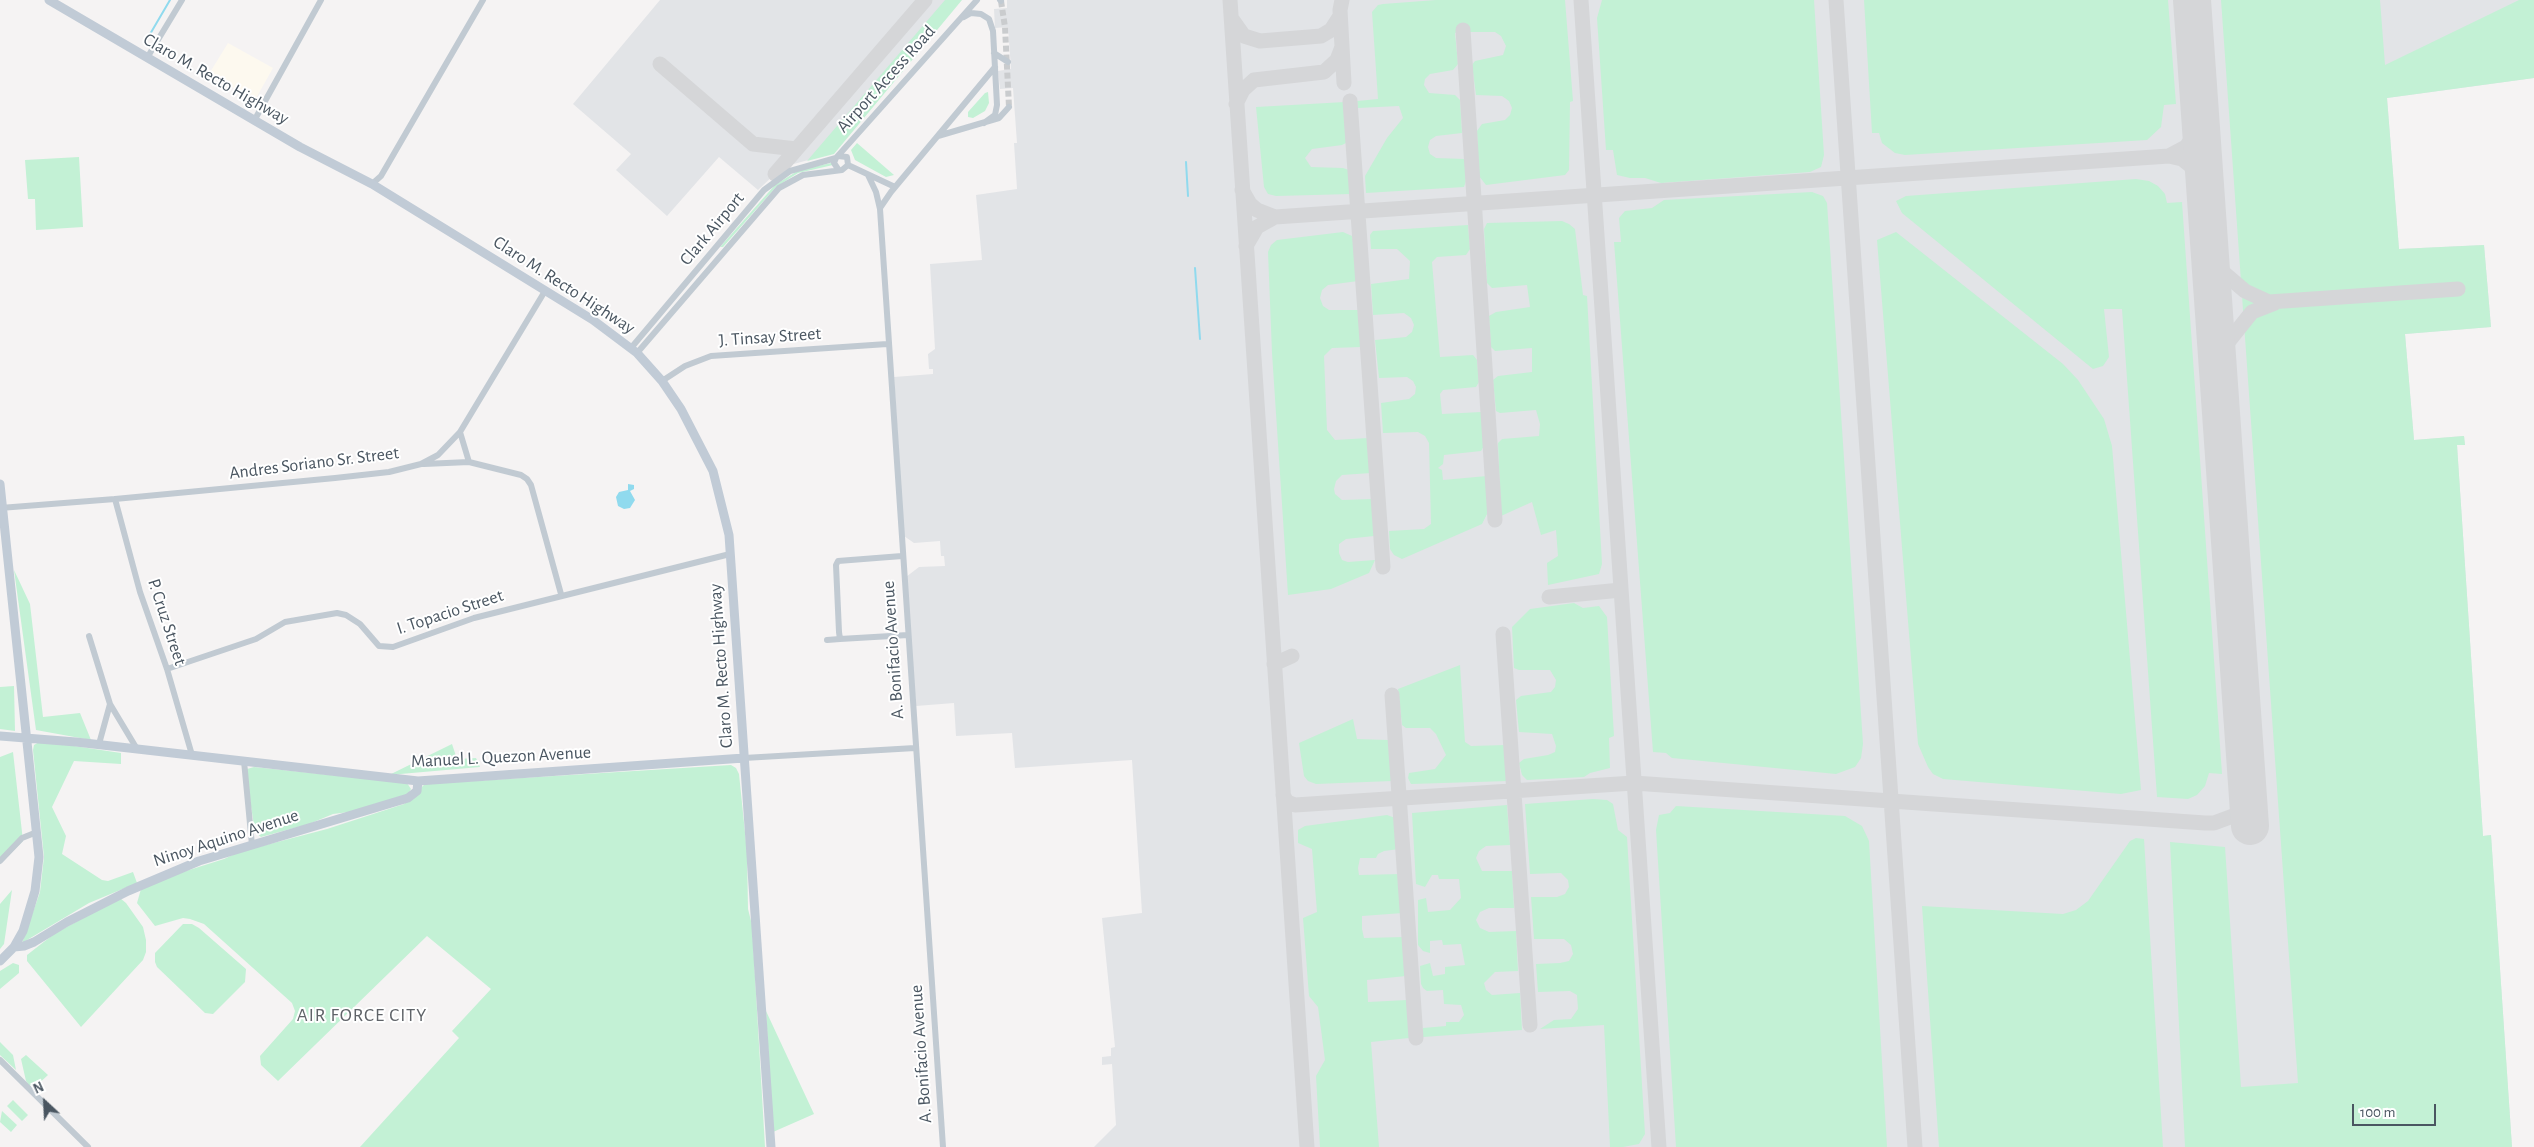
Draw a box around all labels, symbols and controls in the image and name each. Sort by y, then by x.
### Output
street label: Airport Access Road [832,21,940,137]
street label: Claro M. Recto Highway [139,28,293,130]
street label: Clark Airport [675,188,749,270]
street label: Claro M. Recto Highway [489,231,639,339]
street label: J. Tinsay Street [718,323,822,351]
street label: Andres Soriano Sr. Street [228,442,400,484]
street label: P. Cruz Street [143,576,191,668]
street label: A. Bonifacio Avenue [877,580,909,720]
street label: Claro M. Recto Highway [704,583,738,749]
street label: I. Topacio Street [394,585,506,639]
street label: Manuel L. Quezon Avenue [410,741,592,773]
street label: Ninoy Aquino Avenue [151,804,301,872]
street label: A. Bonifacio Avenue [905,984,937,1124]
district label: AIR FORCE CITY [295,1004,429,1026]
north arrow [20,1077,70,1127]
text: N [31,1080,46,1097]
scale bar [2354,1094,2438,1126]
text: 100 m [2360,1105,2395,1120]

